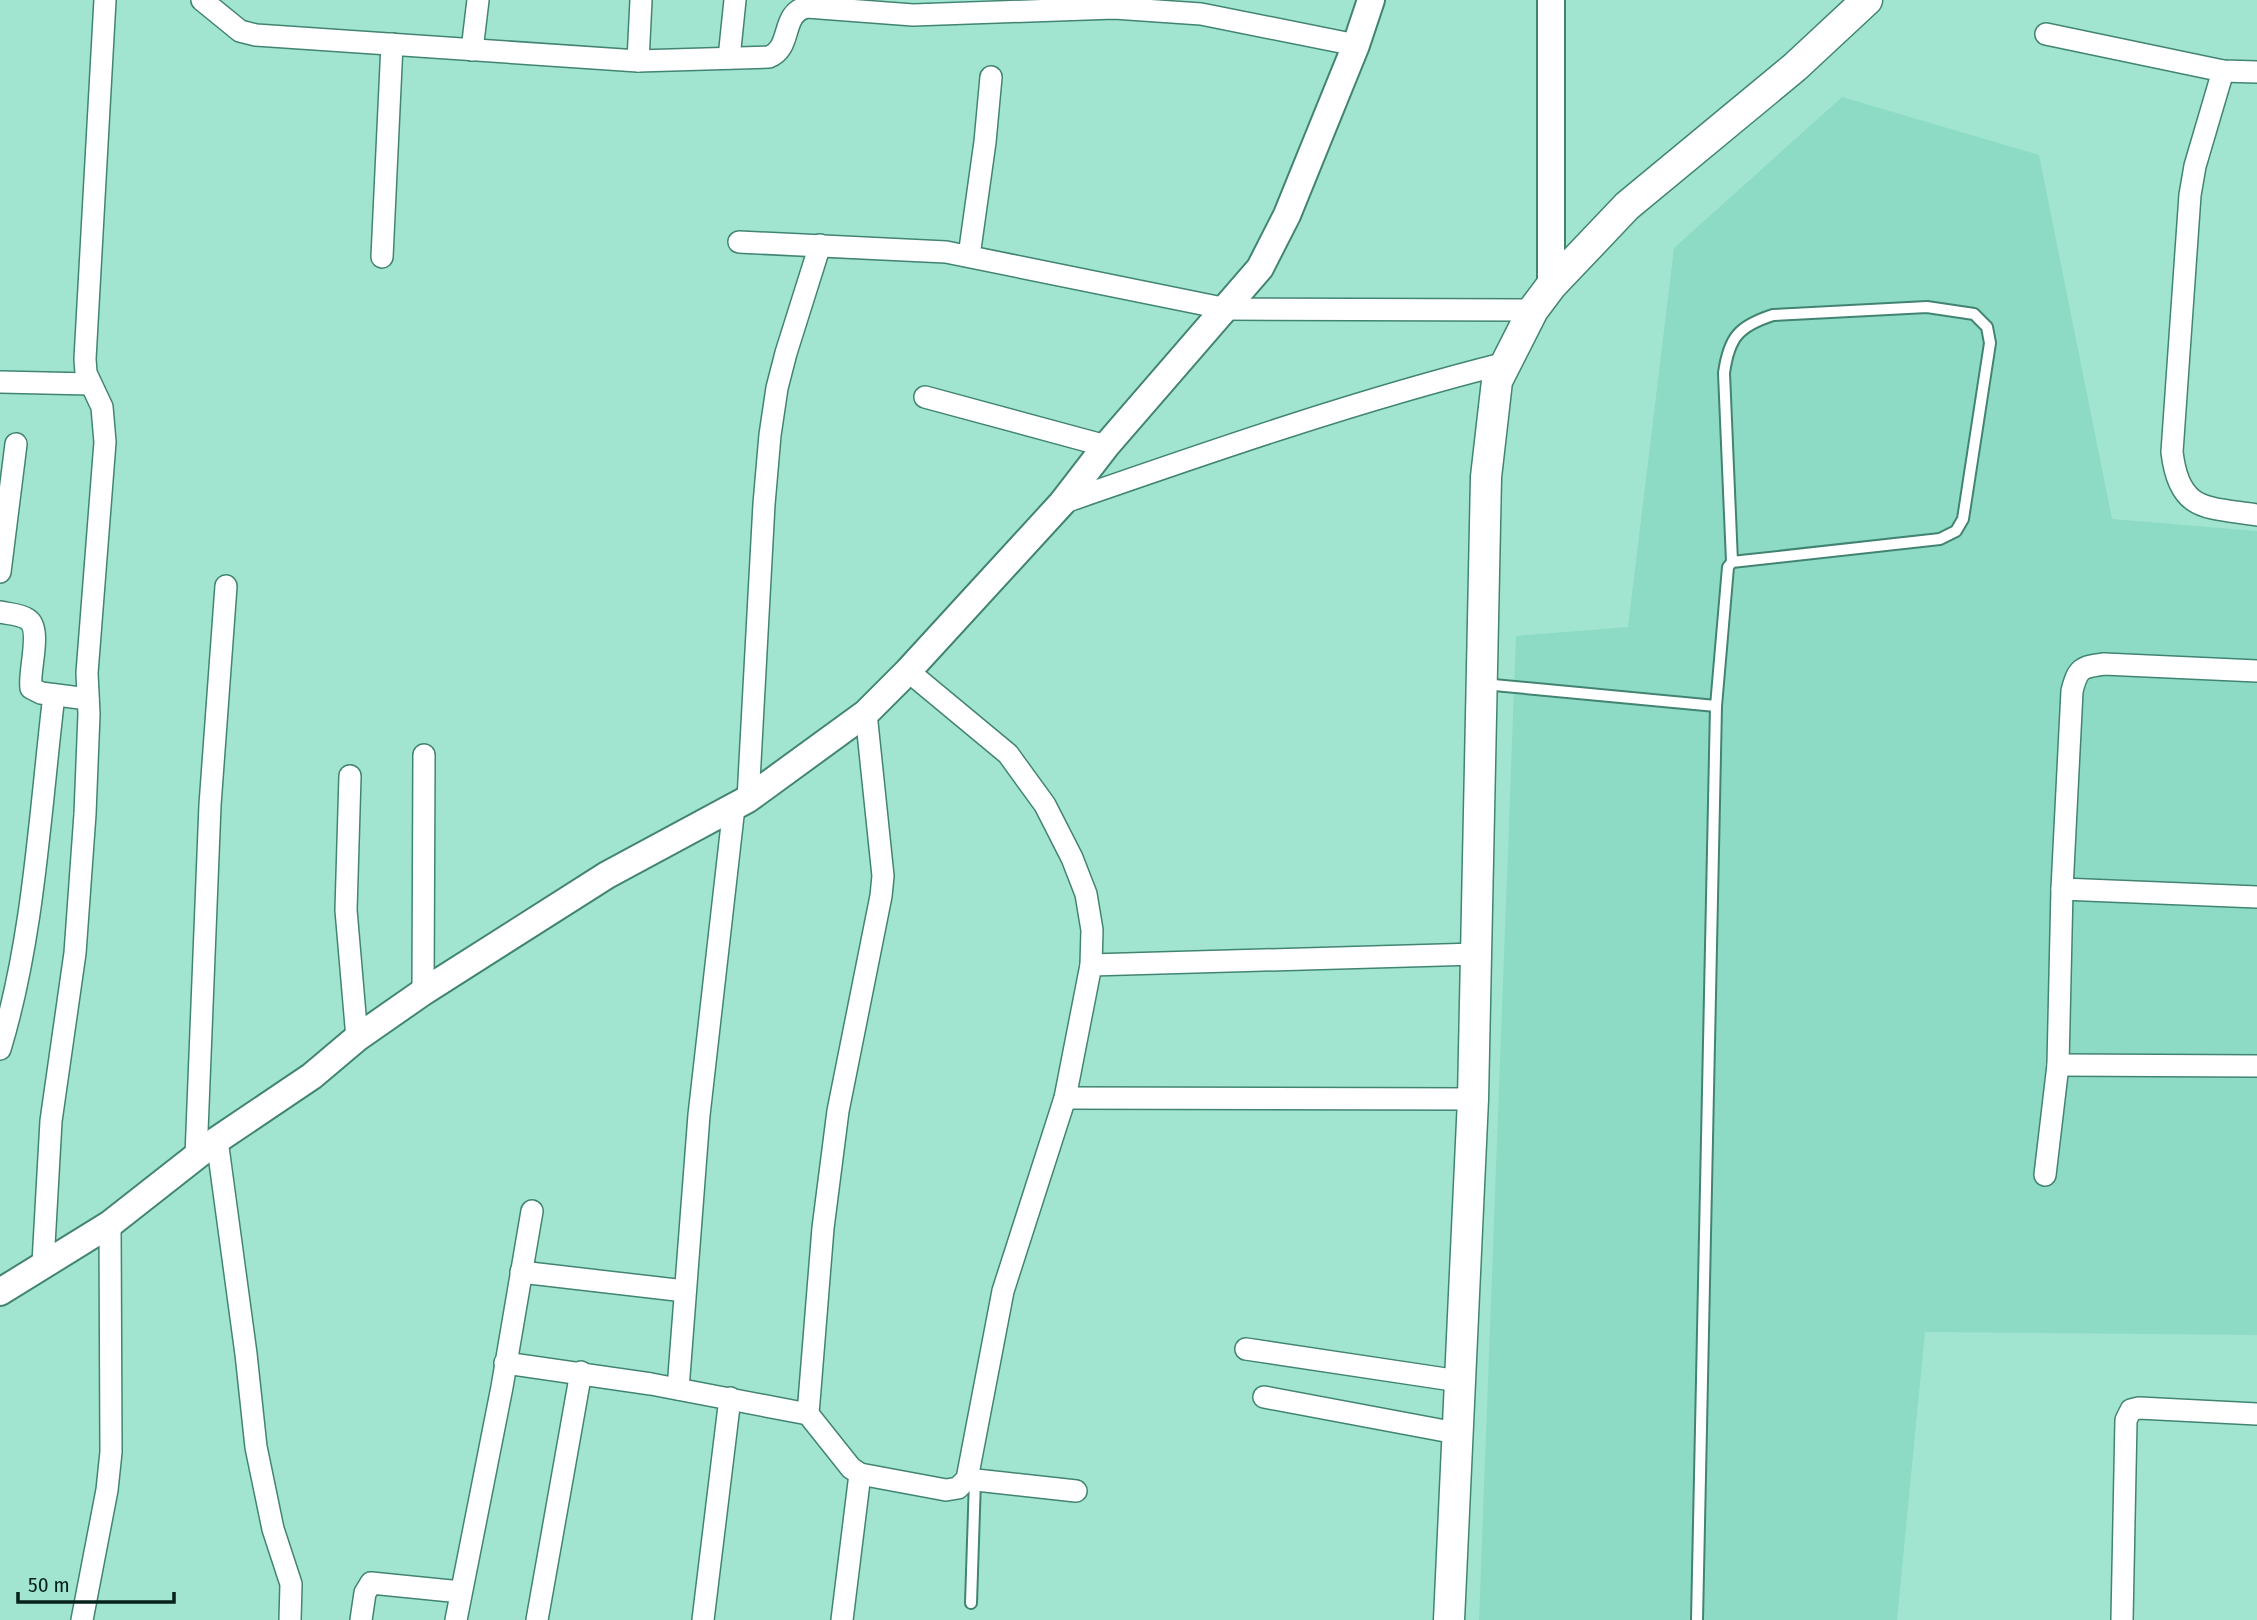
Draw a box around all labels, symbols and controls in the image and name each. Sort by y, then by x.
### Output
scale bar [18,1560,173,1604]
text: 50 m [28,1572,70,1598]

